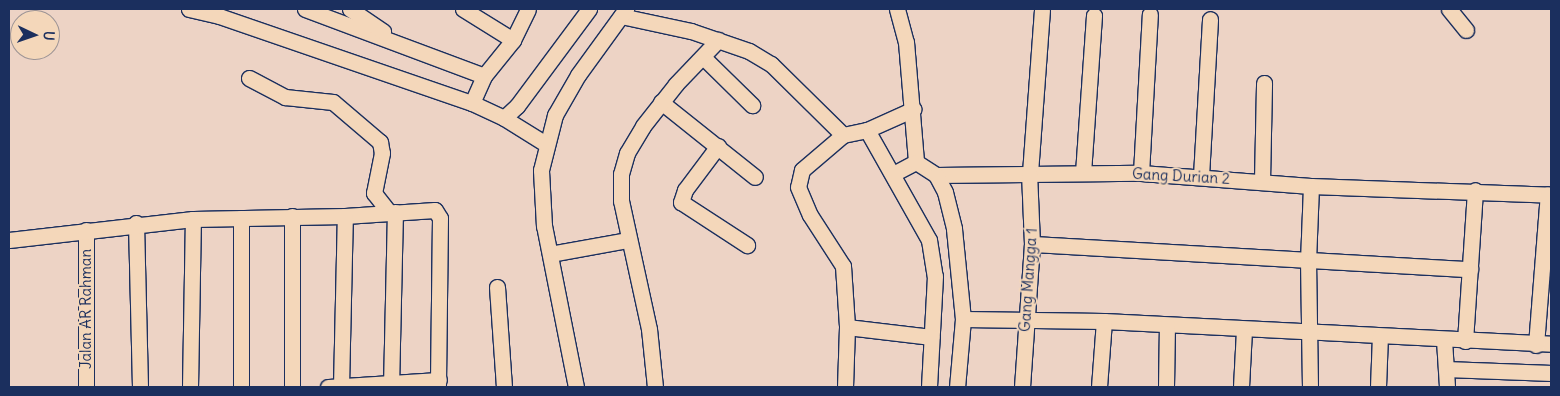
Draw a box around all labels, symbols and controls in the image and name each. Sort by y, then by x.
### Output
north arrow [10,10,60,60]
text: U [40,30,58,41]
street label: Gang Durian 2 [1132,164,1230,188]
street label: Gang Mangga 1 [1015,227,1041,333]
street label: Jalan AR Rahman [77,249,95,369]

